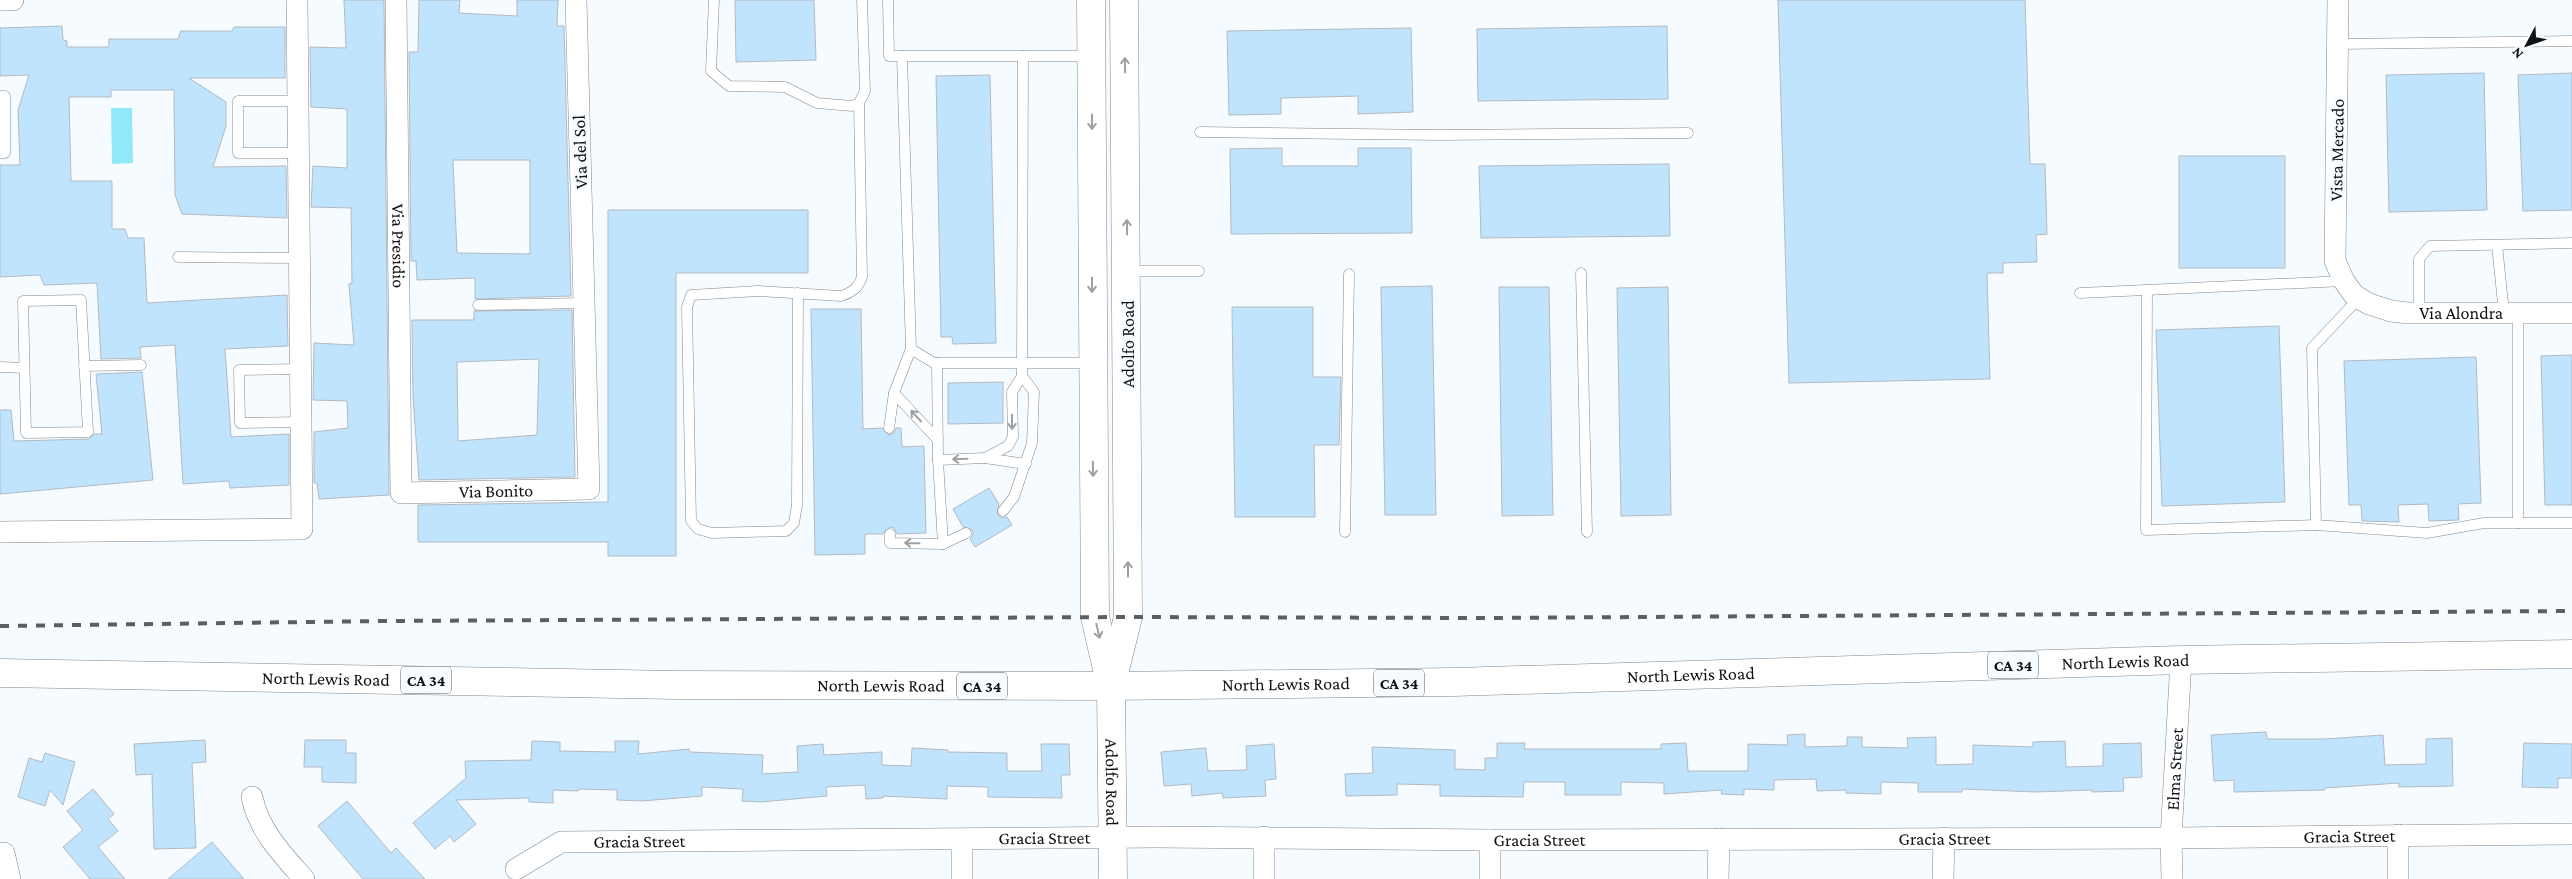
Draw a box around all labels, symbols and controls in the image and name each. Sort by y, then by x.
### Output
north arrow [2502,20,2552,70]
text: N [2508,44,2526,62]
one-way arrow [1120,57,1130,74]
street label: Vista Mercado [2326,99,2348,201]
street label: Via del Sol [569,114,591,189]
one-way arrow [1087,114,1097,130]
street label: Via Presidio [388,204,409,288]
one-way arrow [1122,220,1132,236]
one-way arrow [1087,276,1097,293]
street label: Adolfo Road [1118,300,1138,388]
street label: Via Alondra [2419,303,2503,323]
one-way arrow [910,410,922,423]
one-way arrow [1008,414,1017,430]
one-way arrow [953,455,969,464]
one-way arrow [1088,460,1098,476]
street label: Via Bonito [459,480,533,502]
one-way arrow [904,538,920,548]
one-way arrow [1123,562,1133,578]
one-way arrow [1094,622,1103,638]
street label: North Lewis Road [2061,650,2190,674]
road number: CA 34 [1988,652,2038,678]
street label: North Lewis Road [1627,663,1756,687]
road number: CA 34 [401,666,451,694]
street label: North Lewis Road [262,668,391,690]
road number: CA 34 [1374,670,1424,696]
road number: CA 34 [957,672,1007,699]
street label: North Lewis Road [1222,673,1350,695]
street label: North Lewis Road [817,675,945,696]
street label: Elma Street [2163,726,2187,811]
street label: Adolfo Road [1102,738,1122,827]
street label: Gracia Street [2303,826,2397,847]
street label: Gracia Street [998,828,1092,848]
street label: Gracia Street [1898,829,1992,849]
street label: Gracia Street [1493,830,1587,850]
street label: Gracia Street [593,831,687,852]

